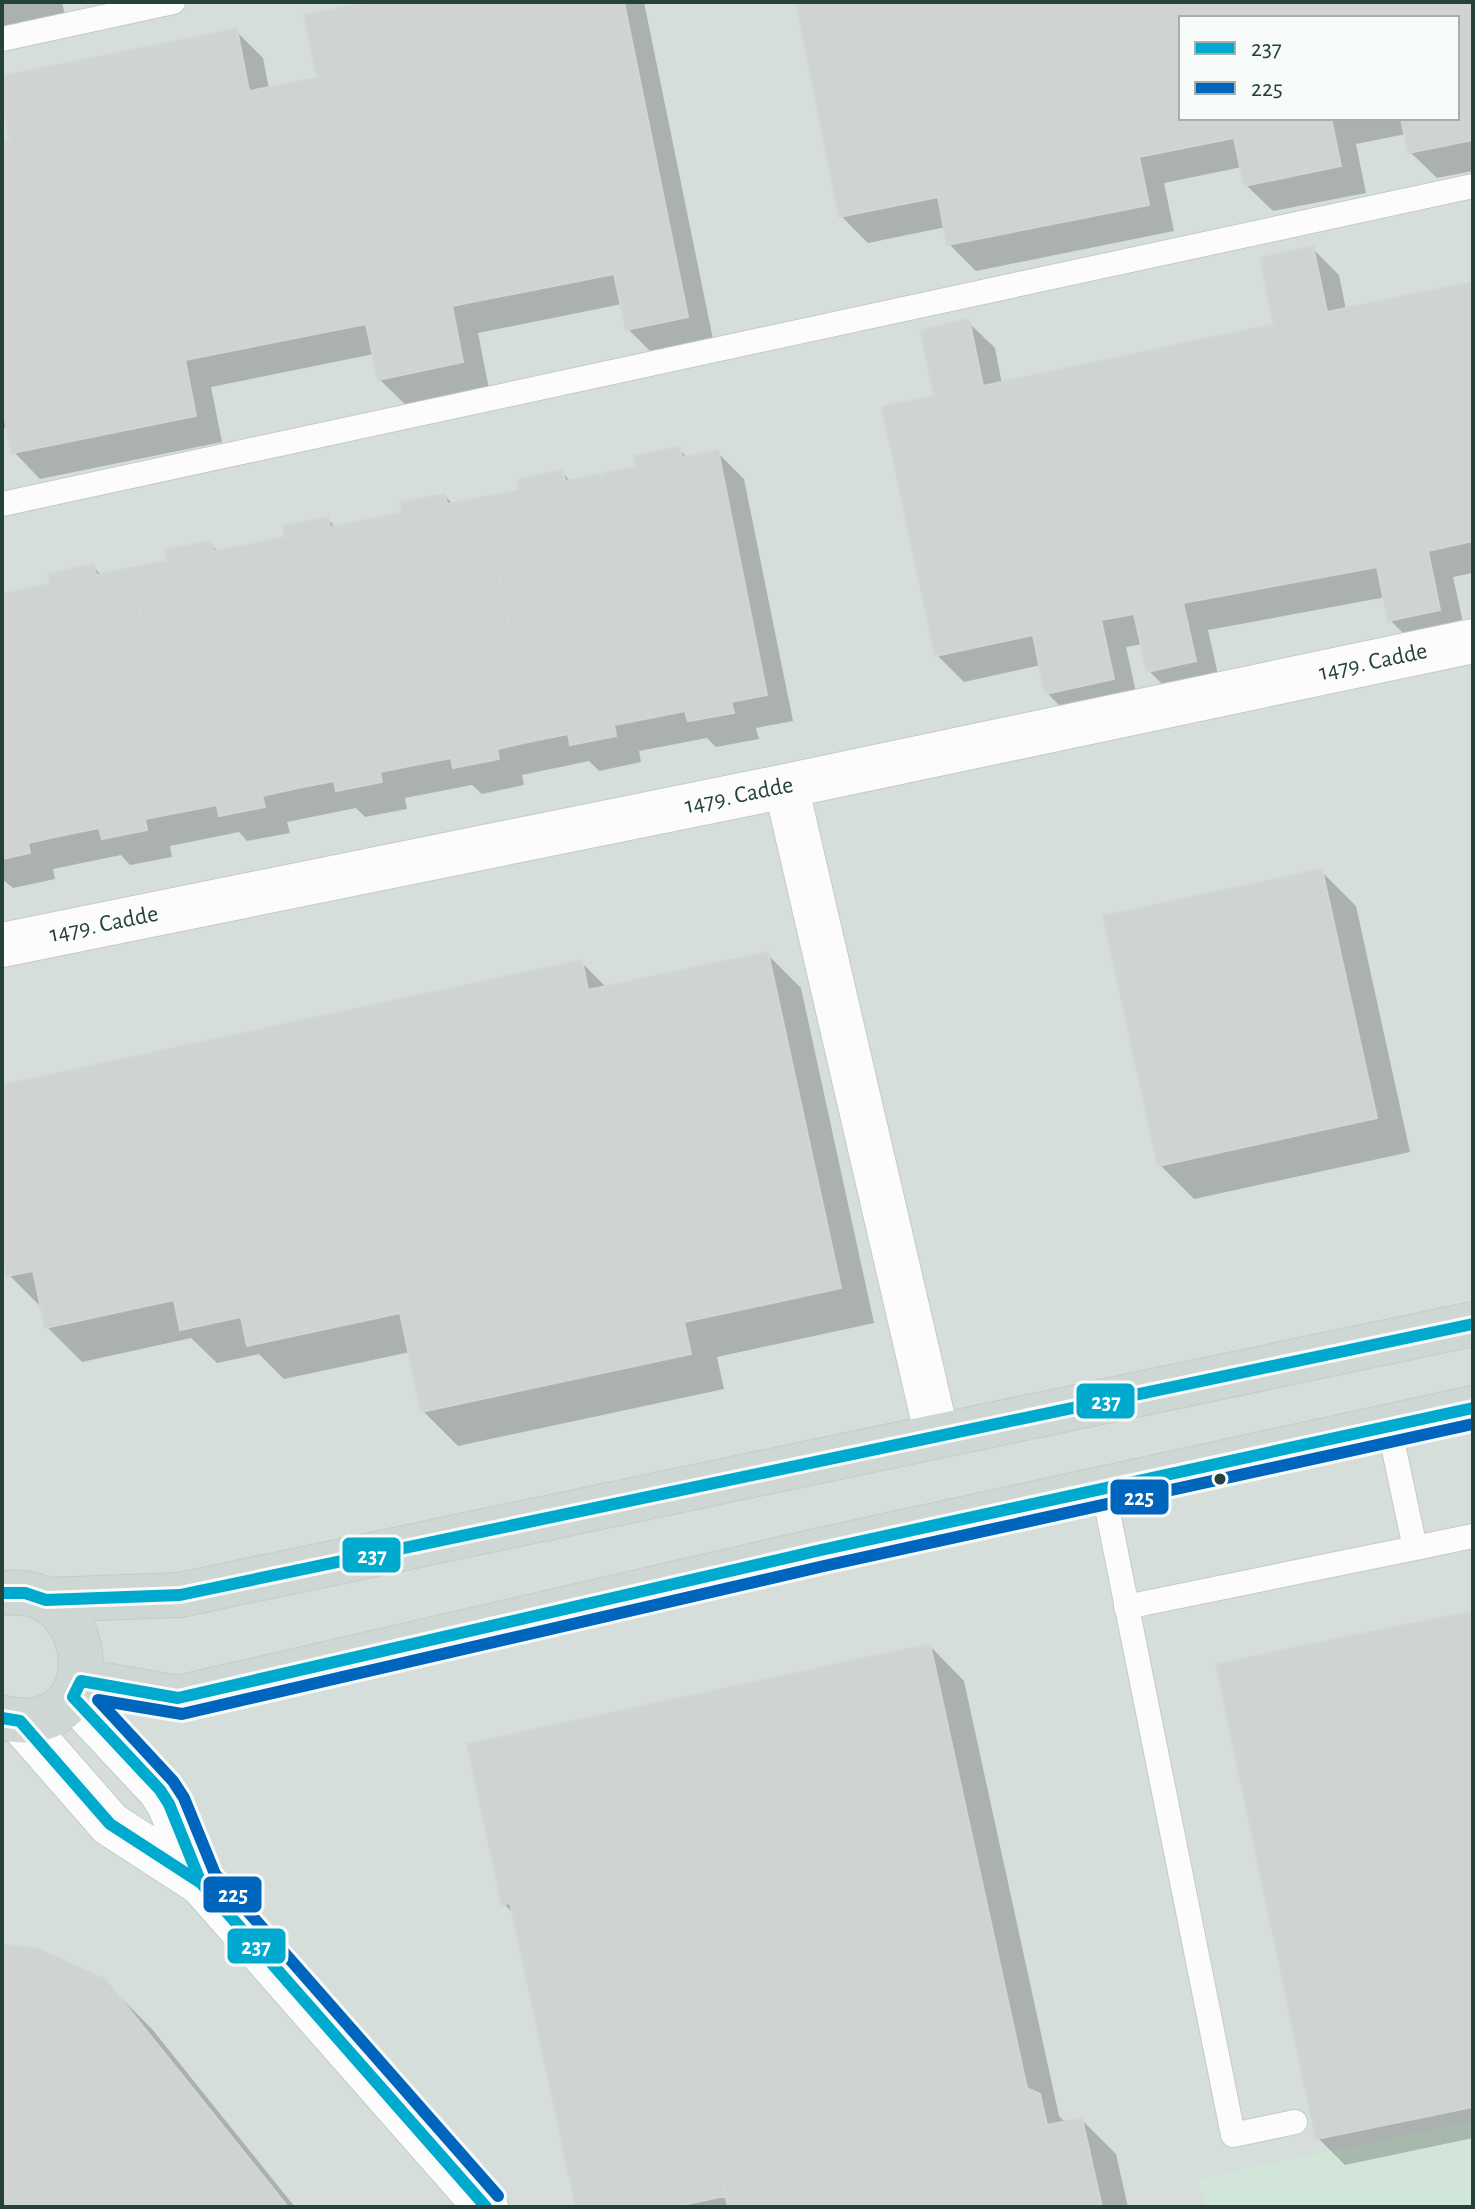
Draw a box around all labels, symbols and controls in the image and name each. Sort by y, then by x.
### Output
legend [1179,16,1459,120]
text: 237 [1251,37,1282,61]
text: 225 [1251,77,1283,101]
street label: 1479. Cadde [1317,639,1429,685]
street label: 1479. Cadde [683,773,795,818]
street label: 1479. Cadde [48,902,160,947]
line badge: 237 [1075,1382,1136,1420]
text: 237 [1091,1391,1121,1413]
unlabelled marker [1212,1471,1228,1487]
line badge: 225 [1109,1478,1170,1516]
text: 225 [1124,1487,1154,1509]
line badge: 237 [341,1536,402,1574]
text: 237 [357,1545,387,1567]
line badge: 225 [202,1875,263,1914]
text: 225 [218,1884,248,1906]
line badge: 237 [226,1927,287,1965]
text: 237 [241,1936,271,1958]

